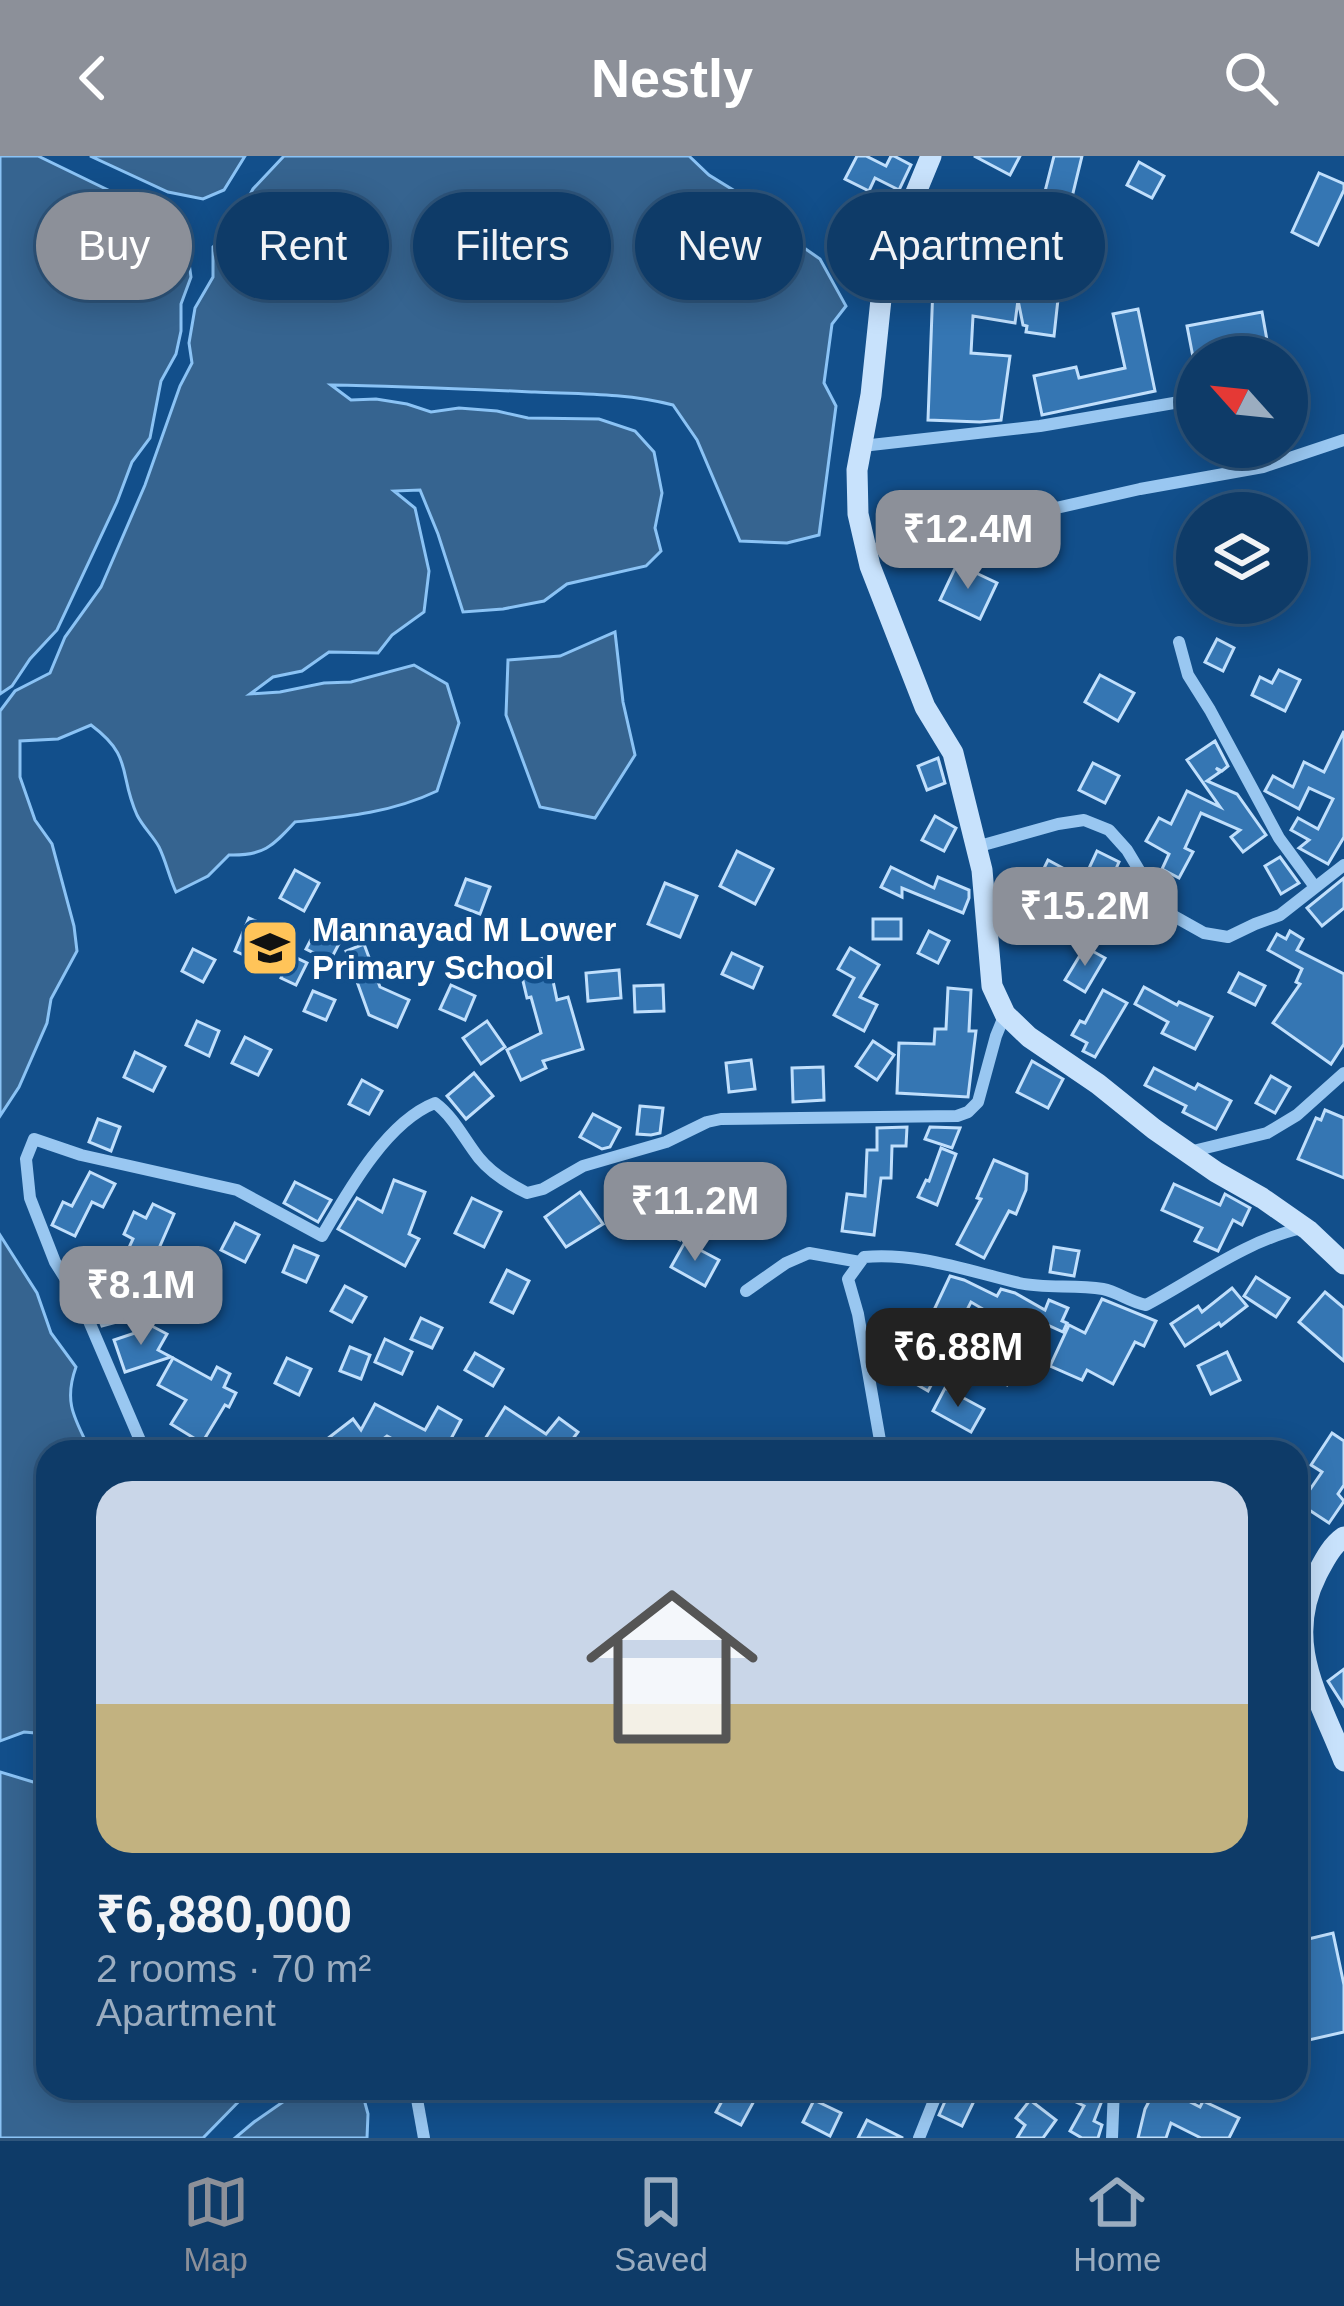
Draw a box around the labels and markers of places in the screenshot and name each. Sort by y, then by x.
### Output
pin: ₹12.4M [870,490,1066,592]
pin: ₹15.2M [987,867,1183,969]
place label: Mannayad M Lower Primary School [312,911,617,986]
school or university icon: Mannayad M Lower Primary School [239,917,301,979]
pin: ₹11.2M [597,1162,793,1264]
pin: ₹8.1M [57,1246,225,1348]
pin: ₹6.88M [860,1308,1056,1410]

